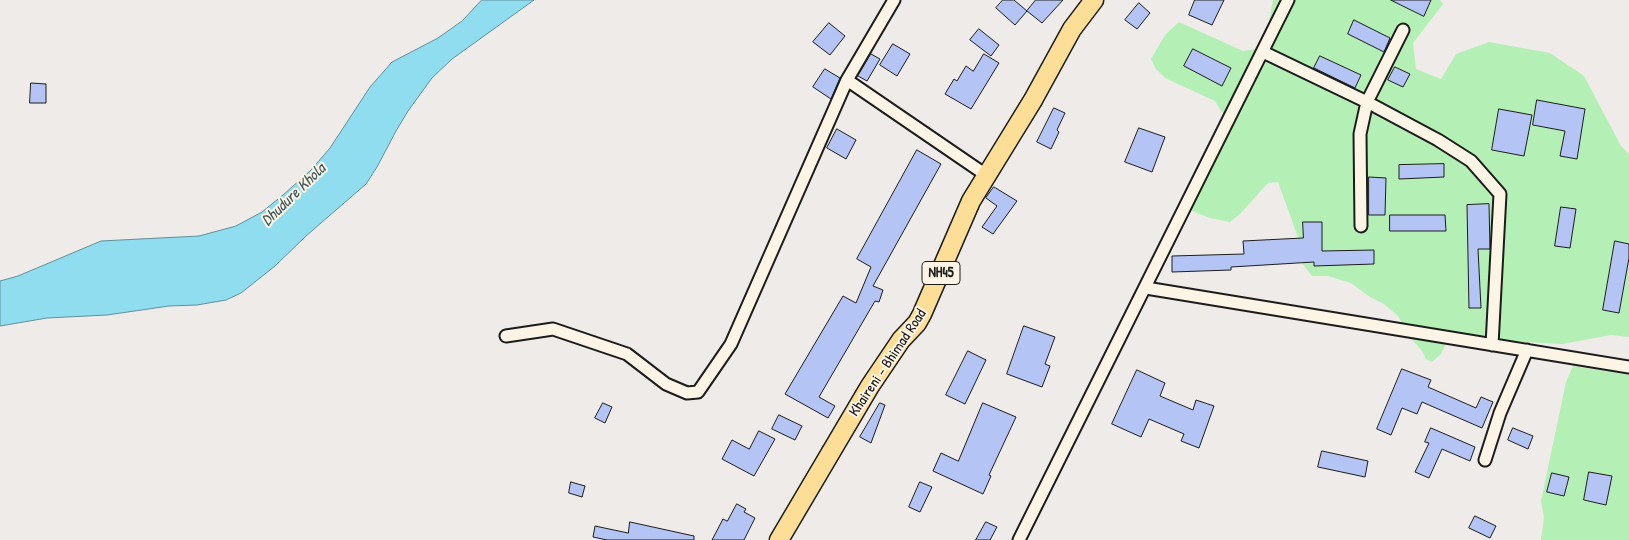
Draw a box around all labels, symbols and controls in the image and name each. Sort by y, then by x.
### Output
water label: Dhudure Khola [258,160,330,230]
road number: NH45 [922,262,960,284]
street label: Khaireni - Bhimad Road [845,306,931,420]

